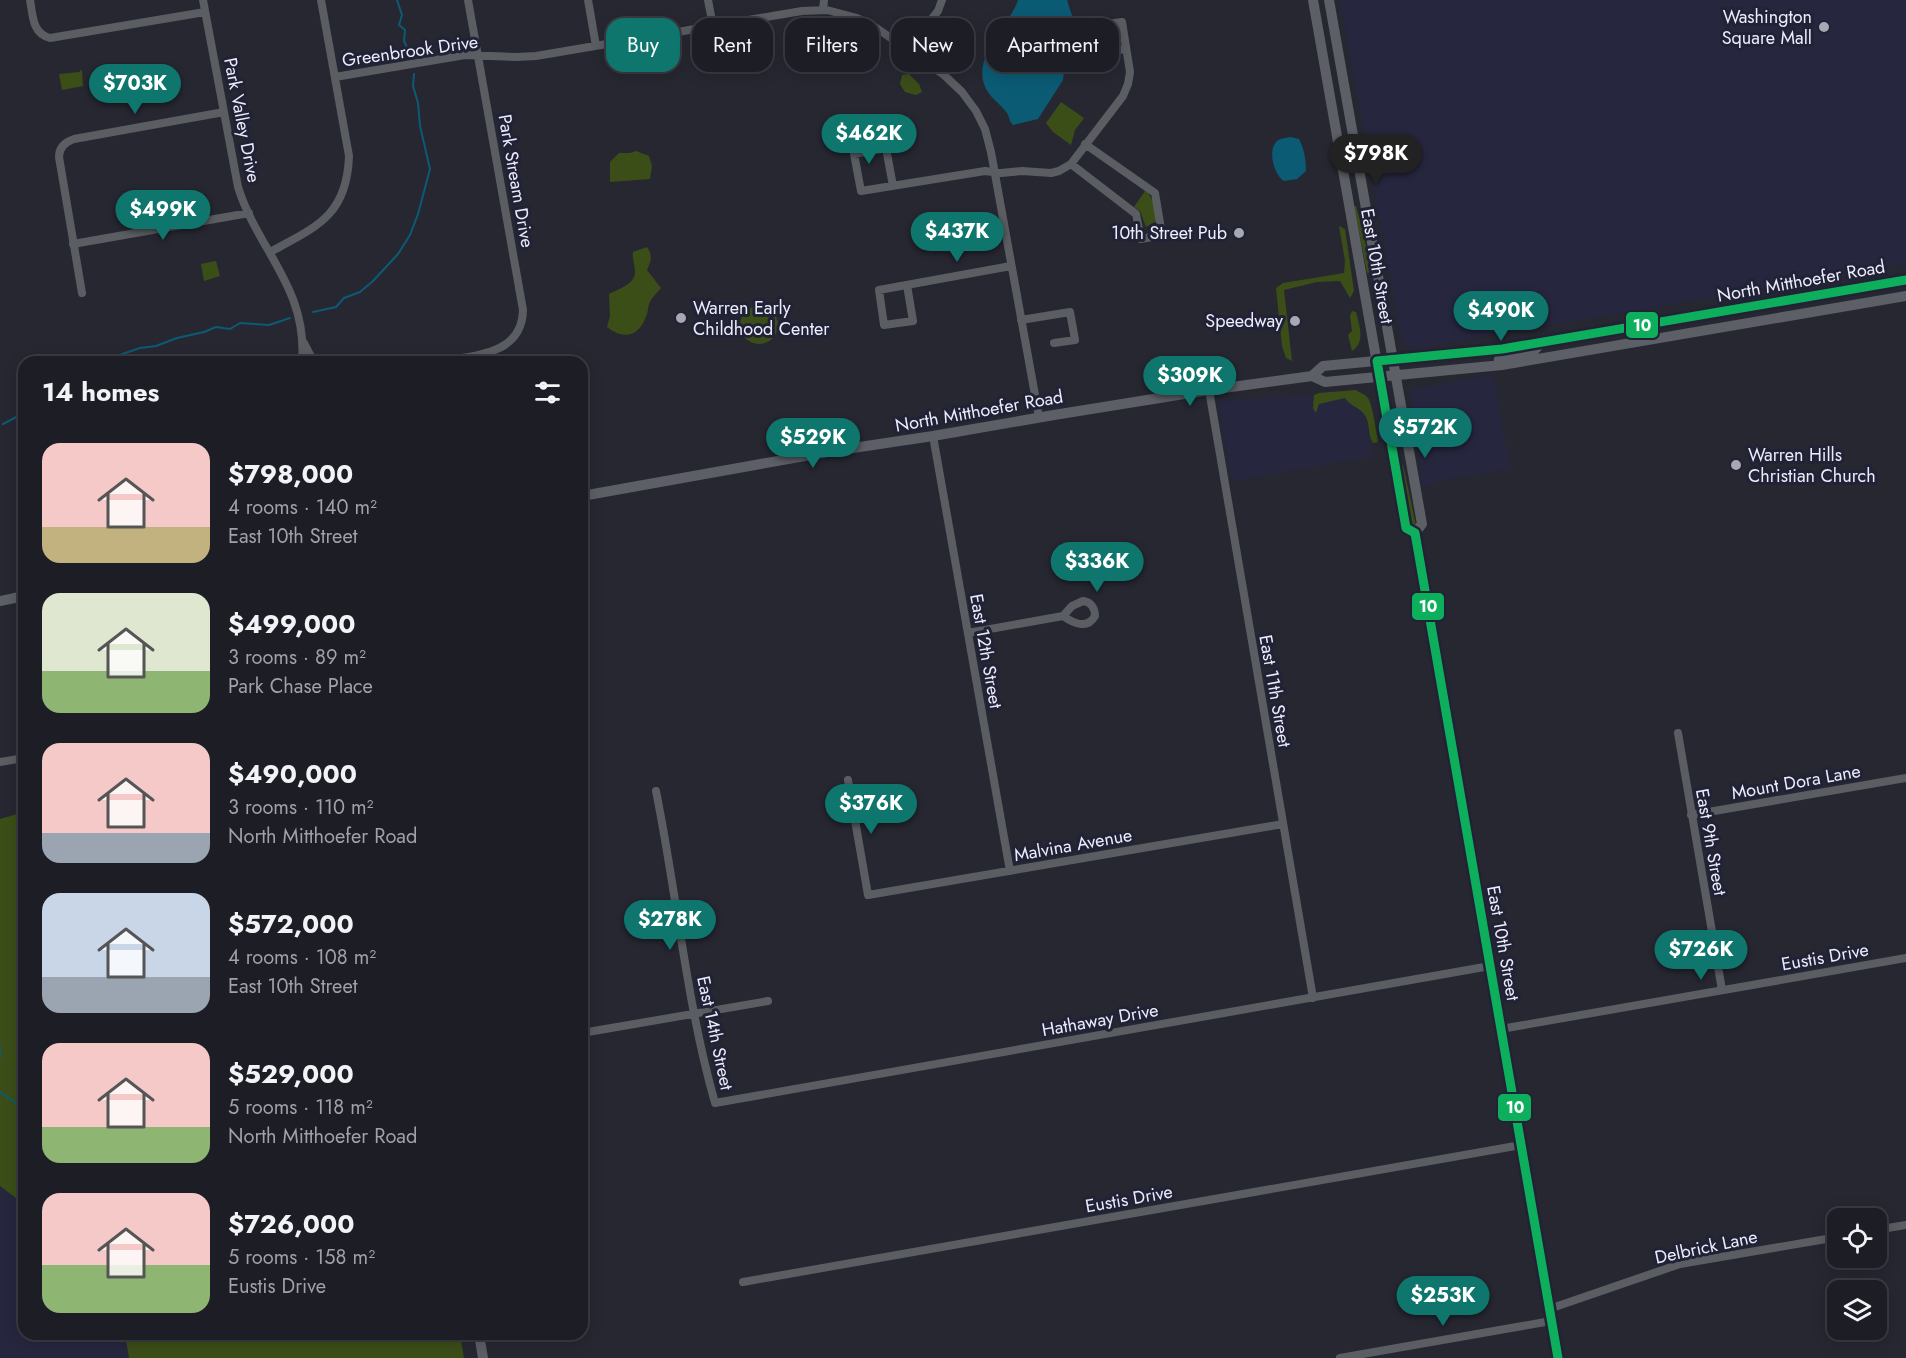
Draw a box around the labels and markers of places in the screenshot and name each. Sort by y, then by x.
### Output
place label: Washington Square Mall [1722,4,1812,51]
marker: Washington Square Mall [1817,20,1831,34]
pin: $703K [93,64,177,115]
pin: $462K [827,114,911,165]
pin: $798K [1334,134,1418,185]
pin: $499K [121,190,205,241]
pin: $437K [915,212,999,263]
place label: 10th Street Pub [1111,220,1227,246]
marker: 10th Street Pub [1232,226,1246,240]
pin: $490K [1459,291,1543,342]
place label: Warren Early Childhood Center [693,295,830,342]
place label: Speedway [1205,308,1283,334]
marker: Warren Early Childhood Center [674,311,688,325]
marker: Speedway [1288,314,1302,328]
pin: $309K [1148,356,1232,407]
pin: $572K [1383,408,1467,459]
pin: $529K [771,418,855,469]
place label: Warren Hills Christian Church [1748,442,1876,489]
marker: Warren Hills Christian Church [1729,458,1743,472]
pin: $336K [1055,542,1139,593]
pin: $376K [829,784,913,835]
pin: $278K [628,900,712,951]
pin: $726K [1659,930,1743,981]
pin: $253K [1401,1276,1485,1327]

